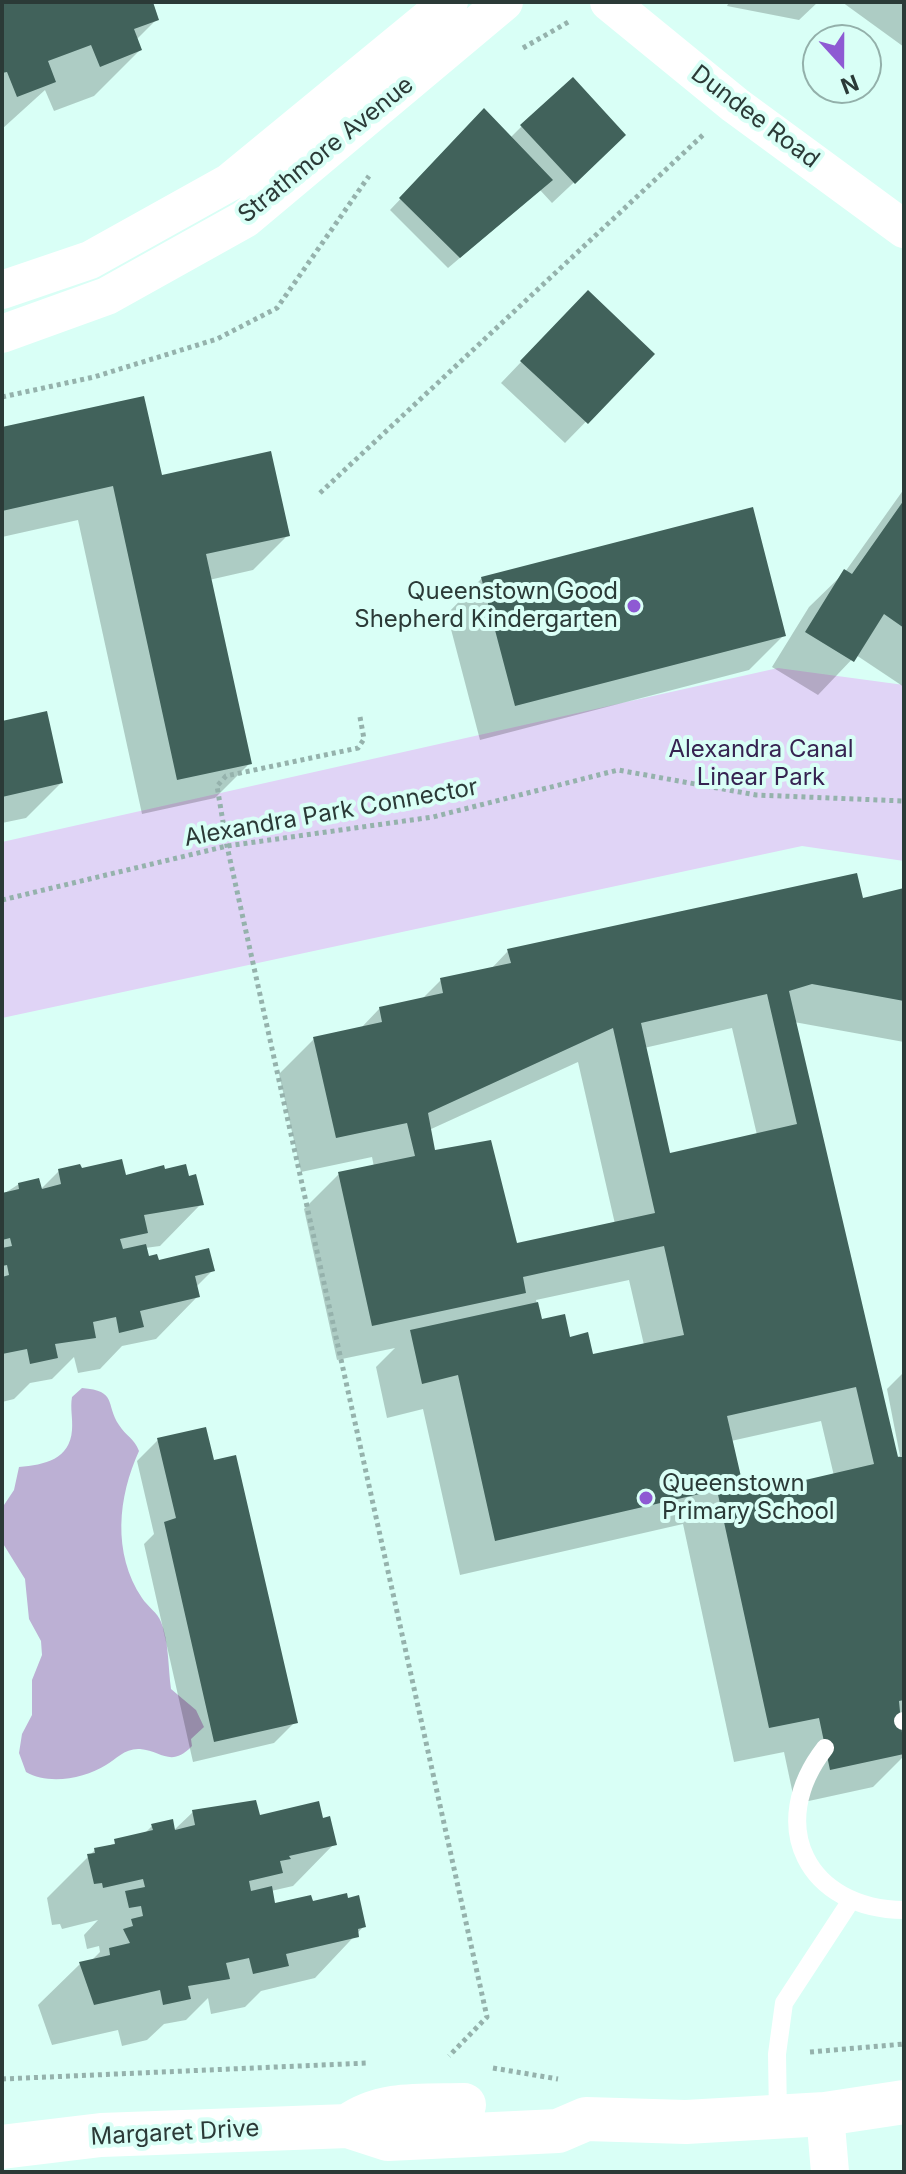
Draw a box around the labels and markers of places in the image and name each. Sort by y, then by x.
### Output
place label: Queenstown Good Shepherd Kindergarten [354,578,618,634]
marker: Queenstown Good Shepherd Kindergarten [625,597,643,615]
place label: Queenstown Primary School [662,1470,835,1526]
marker: Queenstown Primary School [637,1489,655,1507]

